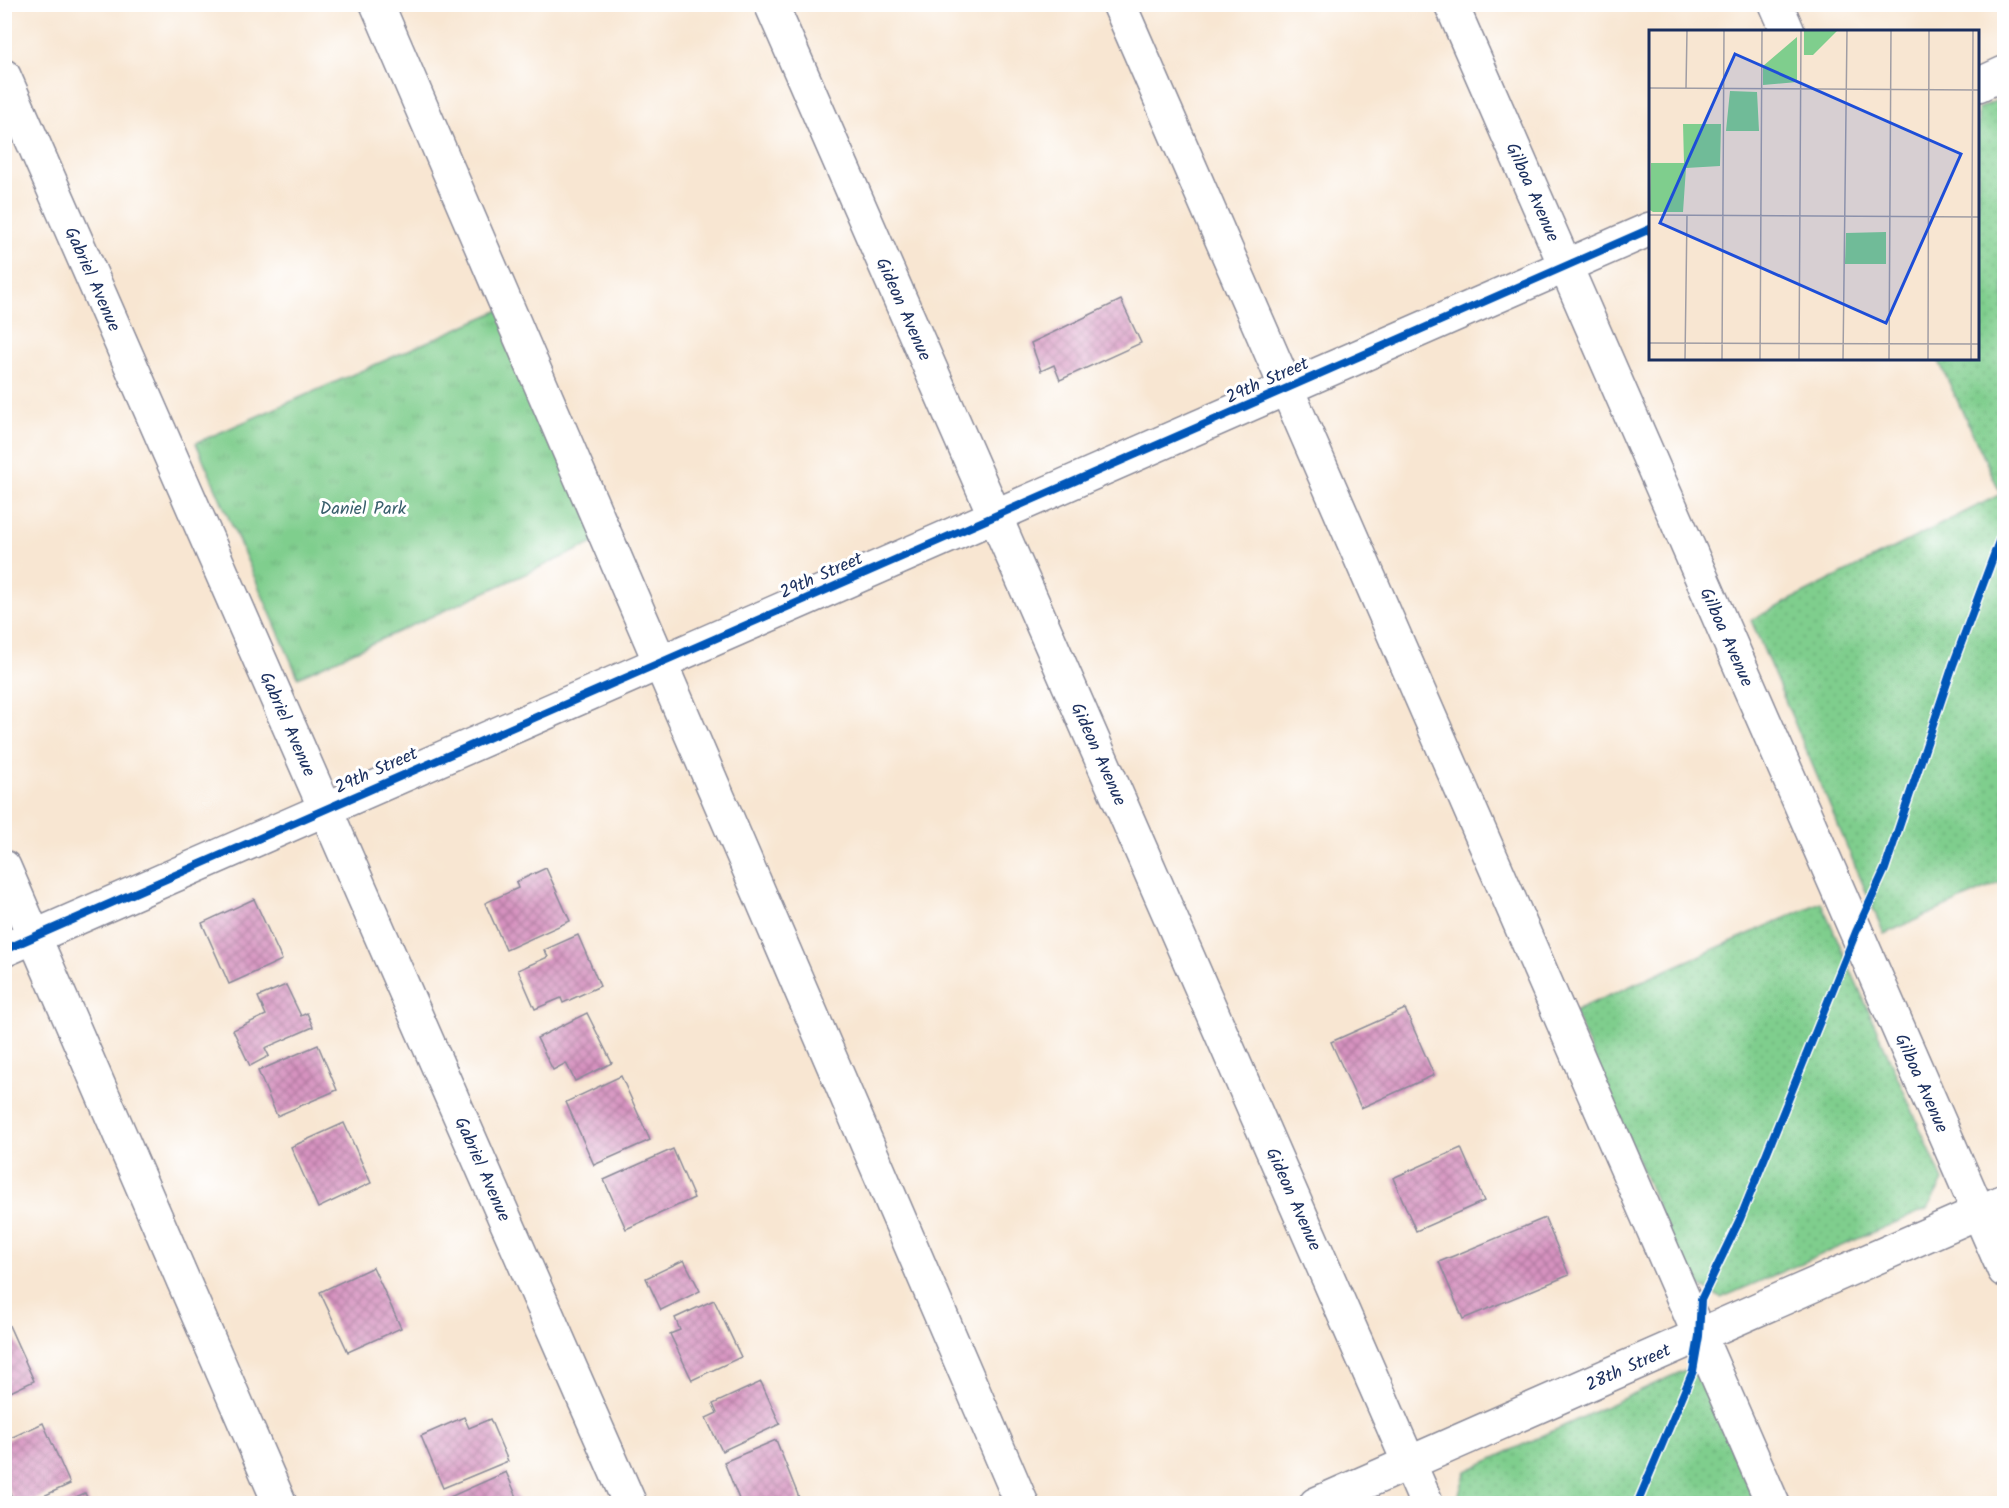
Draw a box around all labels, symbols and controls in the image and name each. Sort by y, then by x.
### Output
inset map [1649,30,1979,360]
street label: Gilboa Avenue [1497,138,1566,247]
street label: Gabriel Avenue [56,223,128,337]
street label: Gideon Avenue [867,253,938,366]
street label: 29th Street [1221,350,1315,413]
park label: Daniel Park [320,495,407,524]
street label: 29th Street [775,545,869,608]
street label: Gilboa Avenue [1691,583,1760,692]
street label: Gabriel Avenue [251,668,323,782]
street label: Gideon Avenue [1062,698,1133,811]
street label: 29th Street [330,740,424,803]
street label: Gilboa Avenue [1886,1029,1955,1138]
street label: Gabriel Avenue [446,1113,518,1227]
street label: Gideon Avenue [1257,1143,1328,1256]
street label: 28th Street [1581,1336,1677,1400]

